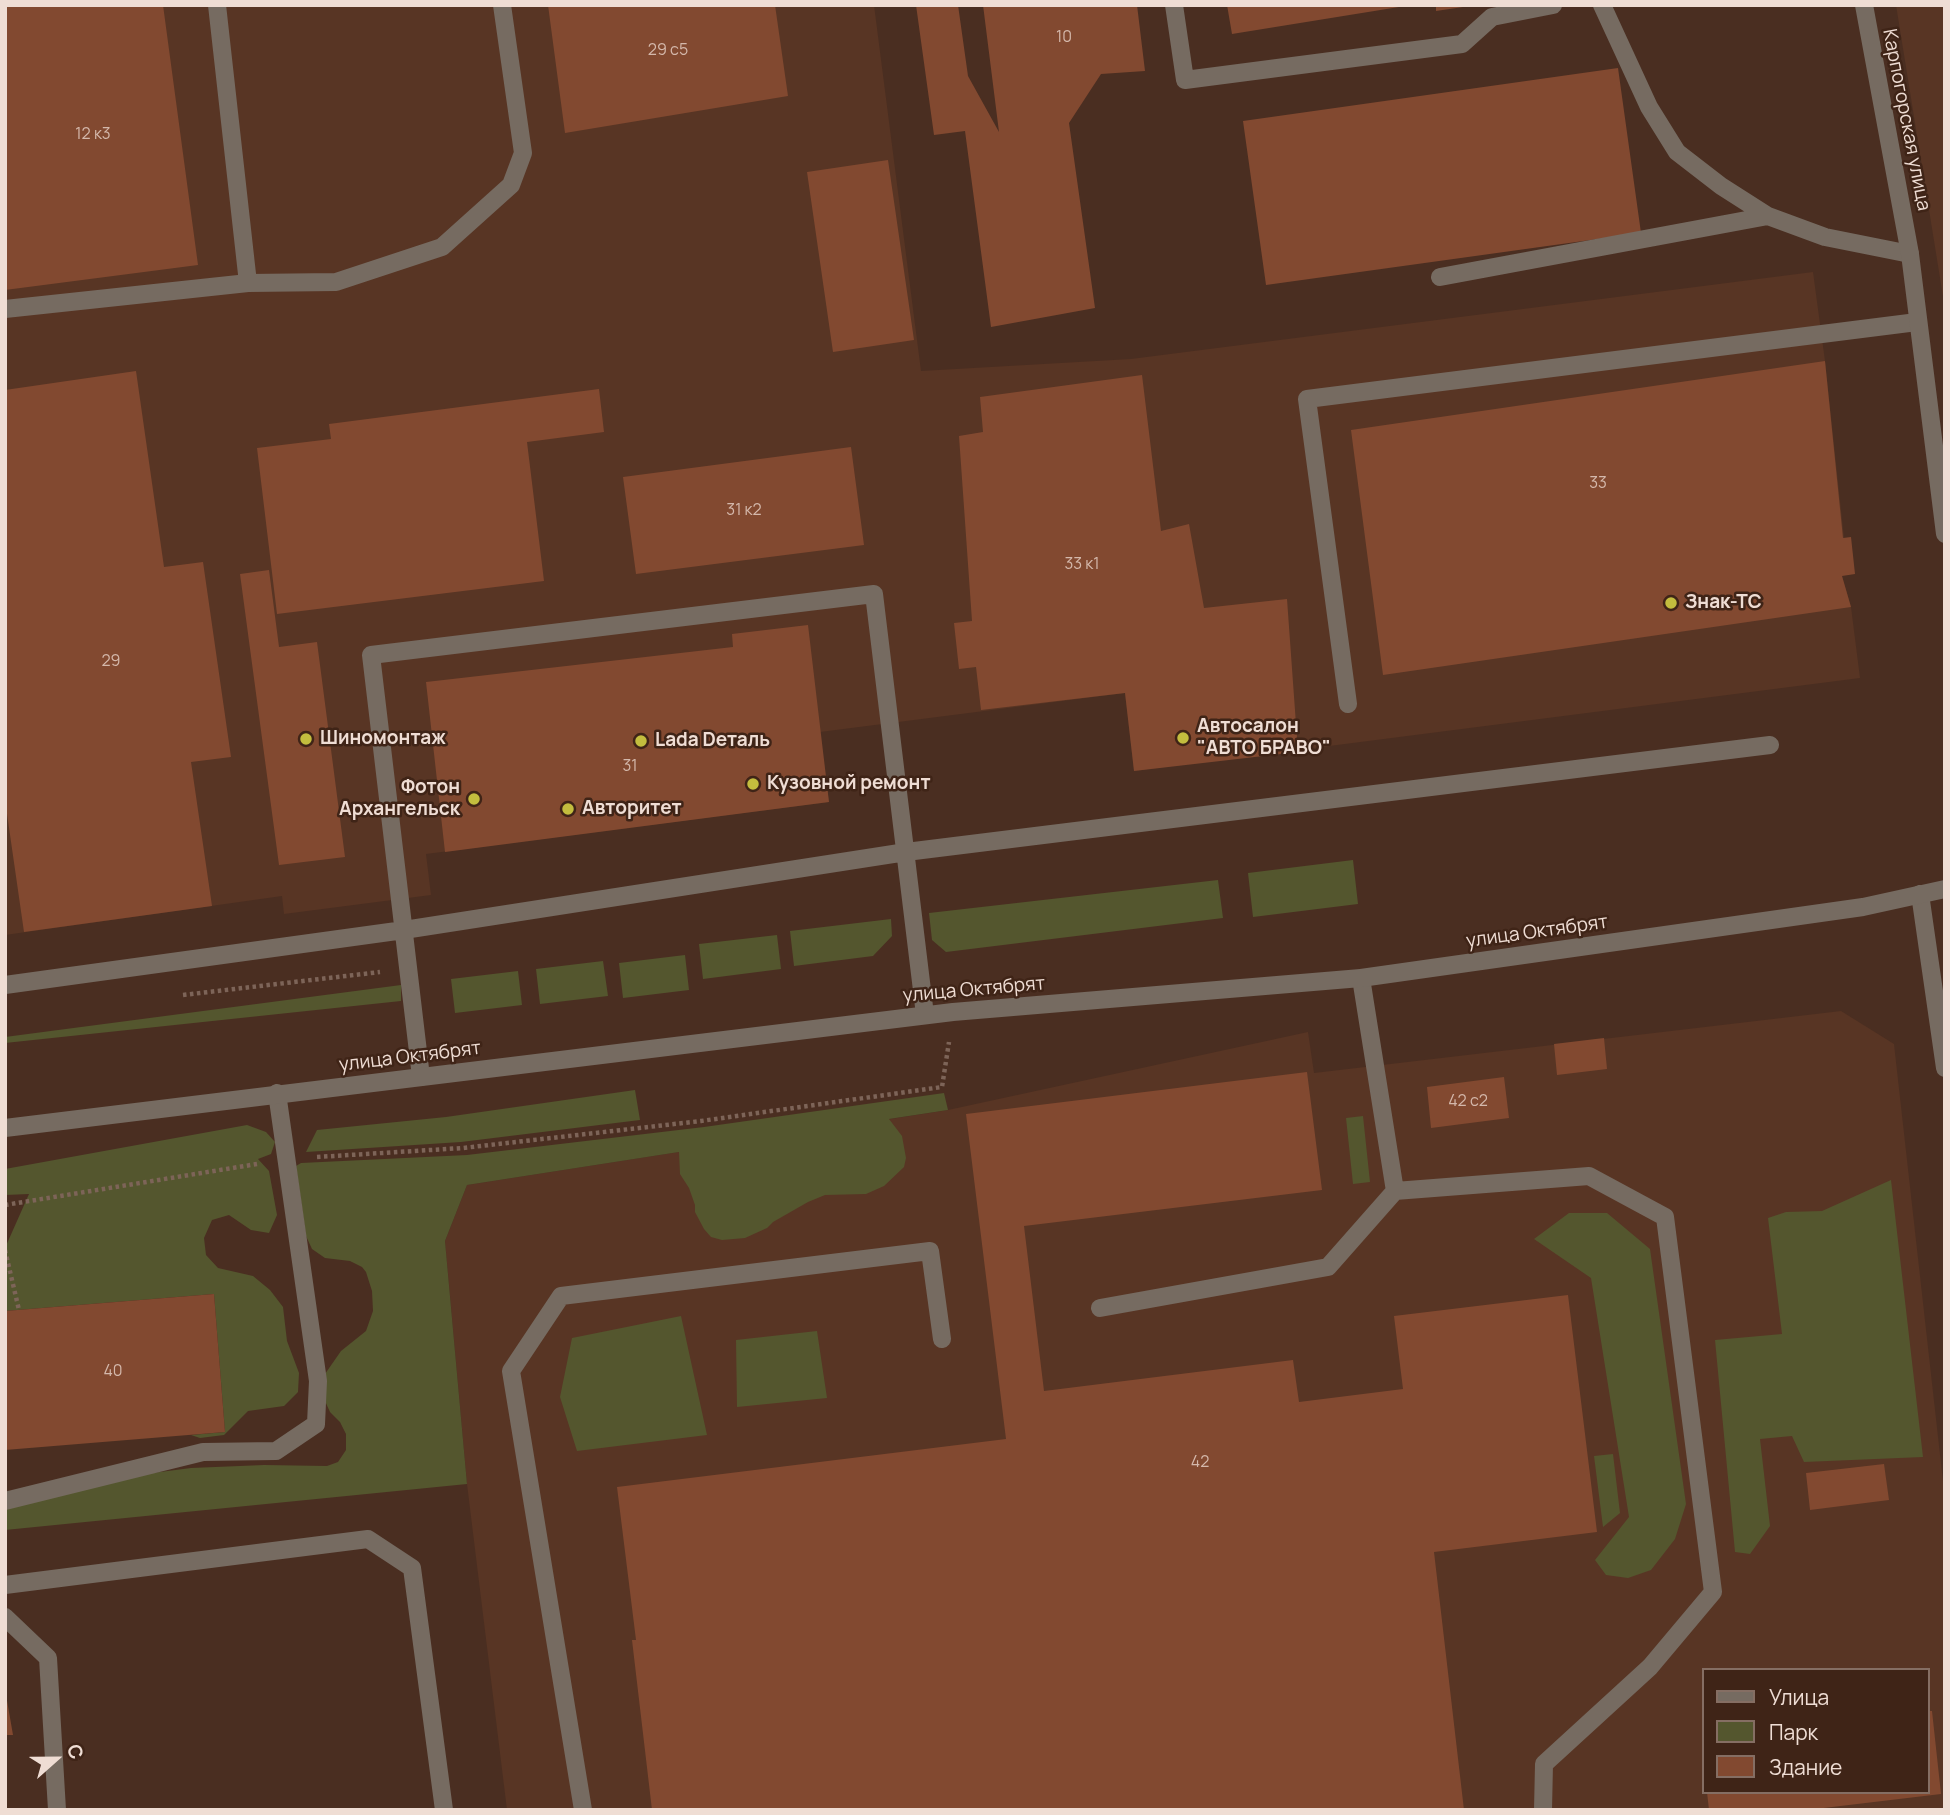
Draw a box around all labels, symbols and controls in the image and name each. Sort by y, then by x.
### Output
street label: Карпогорская улица [1877,27,1935,213]
house number: 10 [1056,28,1072,48]
house number: 29 с5 [648,41,688,61]
house number: 12 к3 [75,125,111,145]
house number: 33 [1589,474,1607,494]
house number: 31 к2 [726,501,762,521]
house number: 33 к1 [1064,555,1100,575]
place label: Знак-ТС [1685,592,1762,614]
marker: Знак-ТС [1663,595,1679,611]
house number: 29 [101,652,121,672]
place label: Автосалон "АВТО БРАВО" [1197,716,1331,760]
place label: Шиномонтаж [320,728,446,750]
place label: Lada Dеталь [655,730,770,752]
marker: Автосалон "АВТО БРАВО" [1175,730,1191,746]
marker: Шиномонтаж [298,731,314,747]
marker: Lada Dеталь [633,733,649,749]
house number: 31 [622,757,638,777]
place label: Кузовной ремонт [767,773,931,795]
marker: Кузовной ремонт [745,776,761,792]
place label: Фотон Архангельск [339,777,460,821]
marker: Фотон Архангельск [466,791,482,807]
place label: Авторитет [582,798,682,820]
marker: Авторитет [560,801,576,817]
street label: улица Октябрят [1465,911,1609,953]
street label: улица Октябрят [902,972,1046,1008]
street label: улица Октябрят [338,1037,482,1077]
house number: 42 с2 [1448,1092,1488,1112]
house number: 40 [103,1362,123,1382]
house number: 42 [1191,1453,1209,1473]
legend [1702,1668,1929,1794]
text: Улица [1769,1683,1829,1711]
text: Парк [1769,1718,1818,1746]
north arrow [21,1724,91,1794]
text: С [61,1740,90,1763]
text: Здание [1769,1753,1842,1781]

